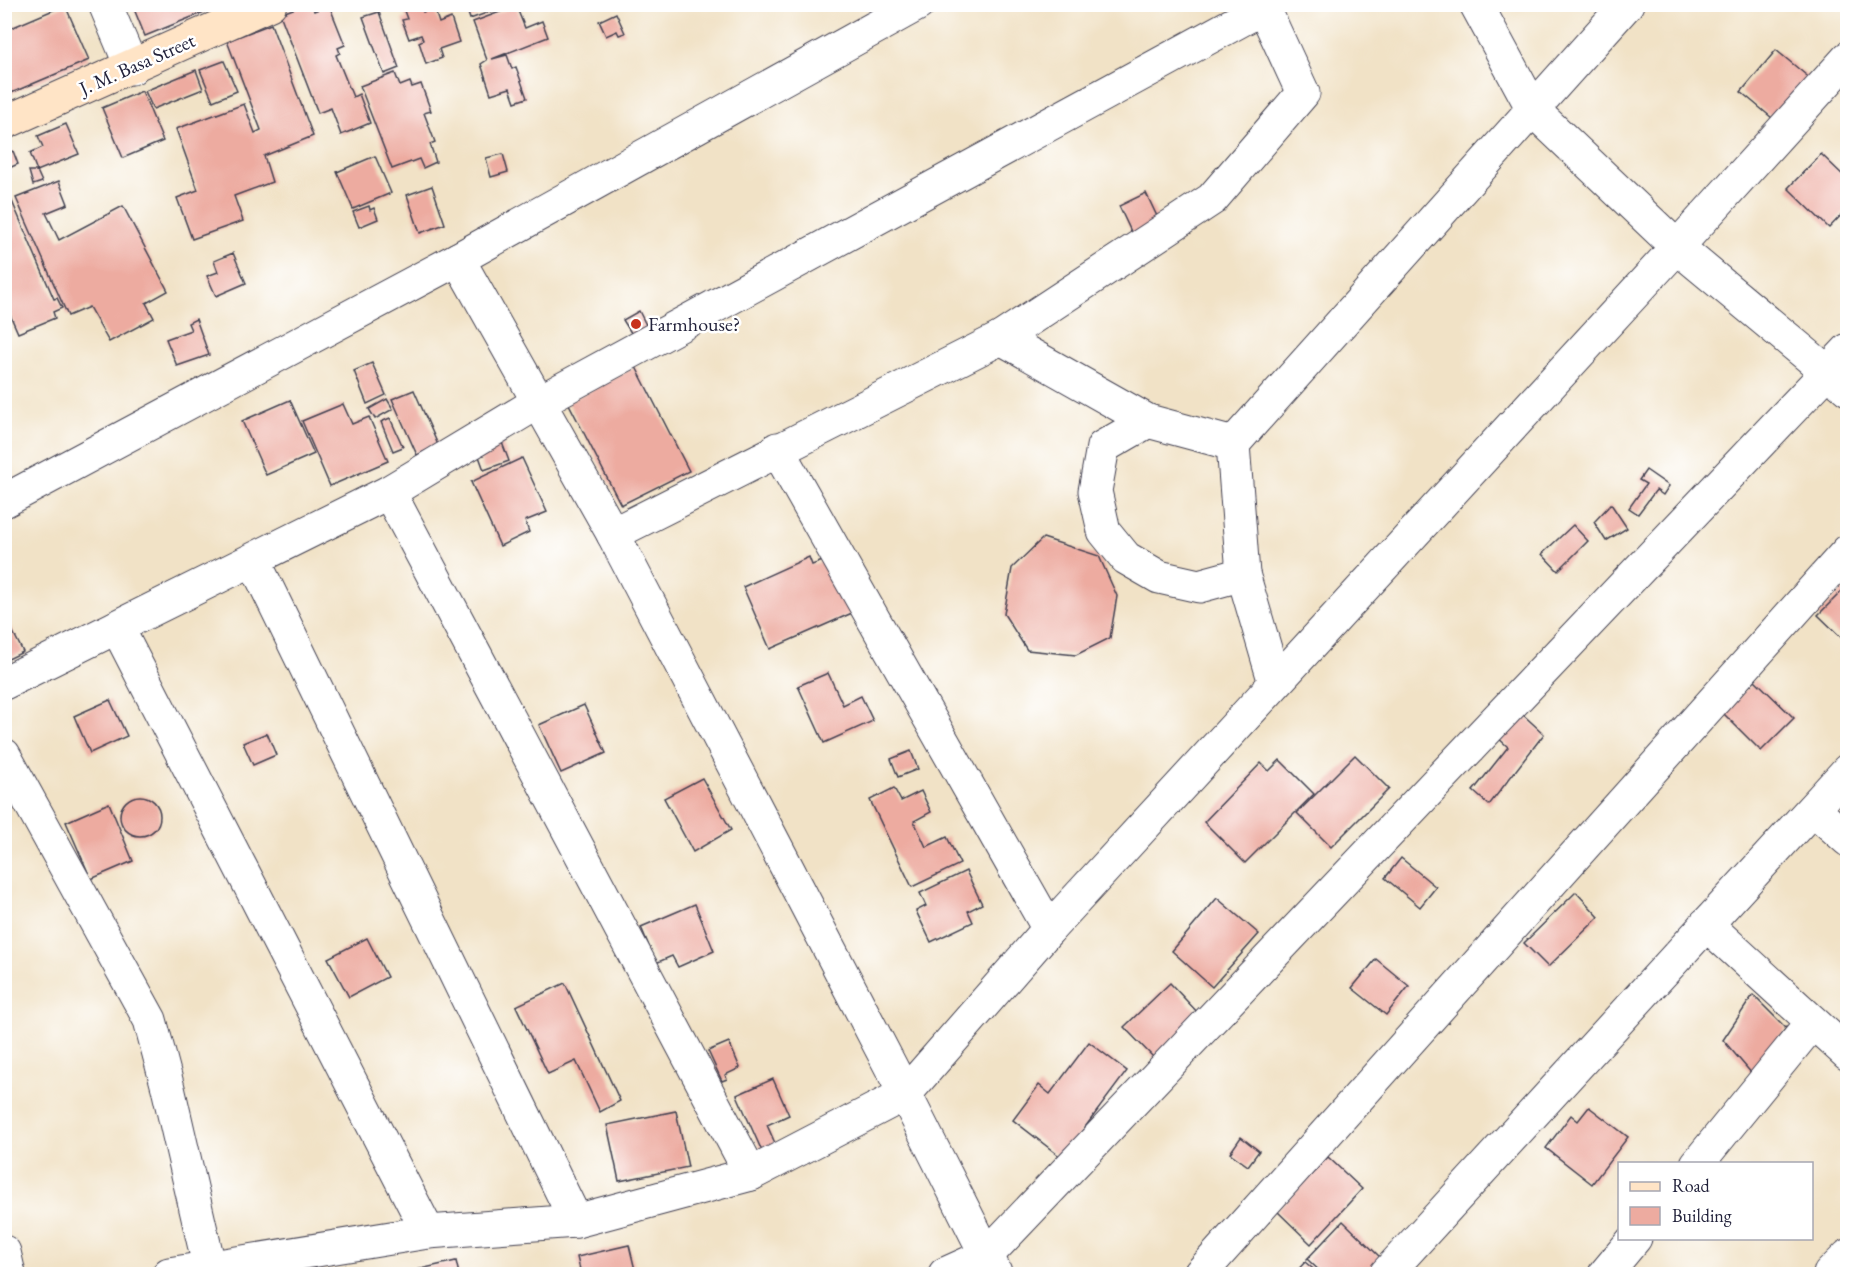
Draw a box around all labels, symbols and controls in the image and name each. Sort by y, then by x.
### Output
street label: J. M. Basa Street [73,27,200,102]
place label: Farmhouse? [648,311,740,337]
marker: Farmhouse? [629,317,643,331]
legend [1618,1162,1813,1240]
text: Road [1672,1174,1711,1197]
text: Building [1672,1204,1732,1227]

